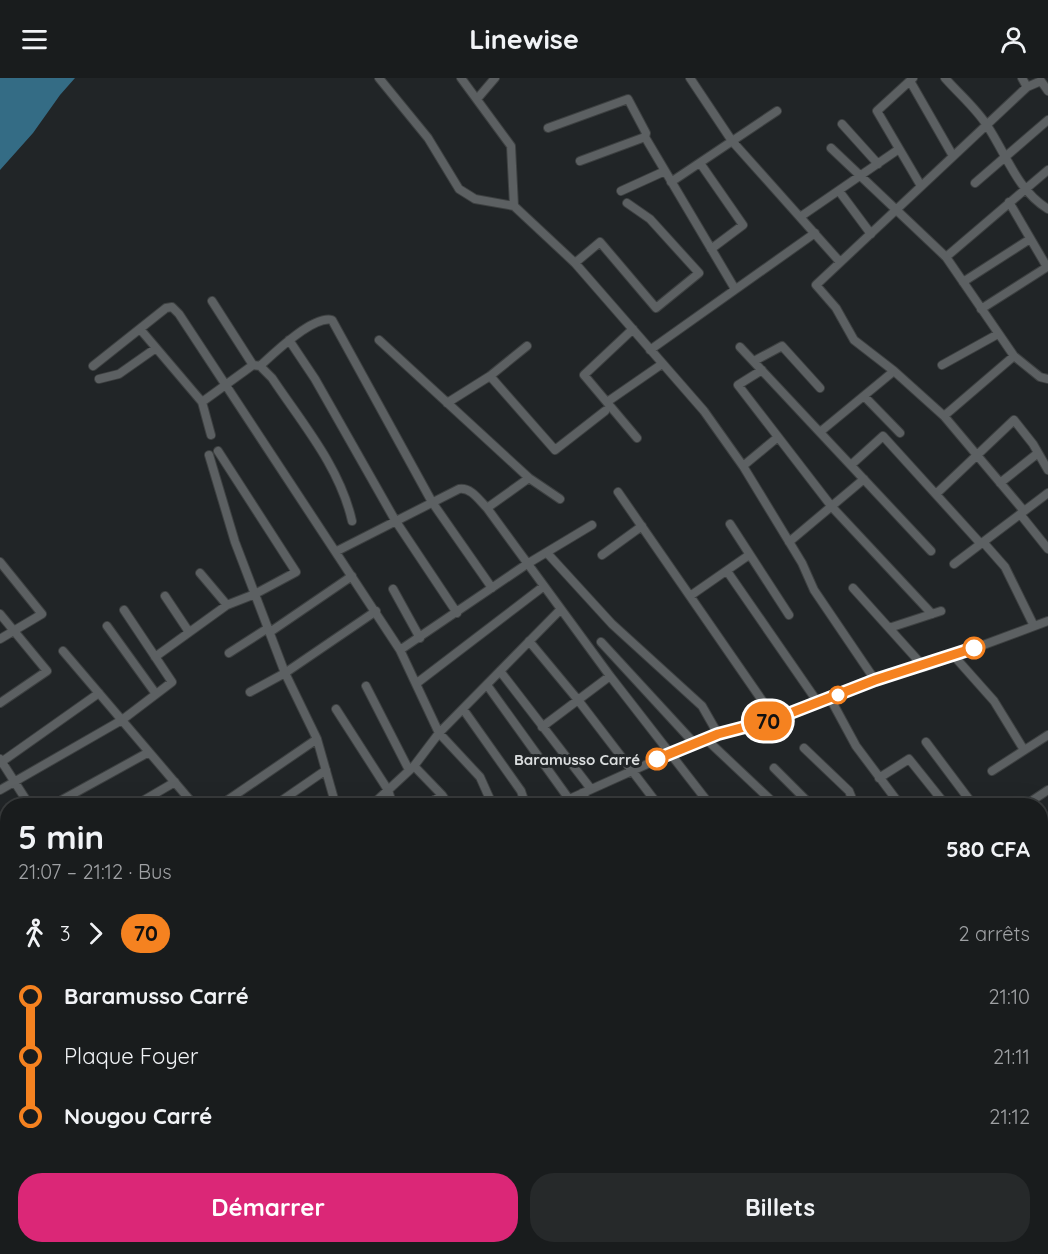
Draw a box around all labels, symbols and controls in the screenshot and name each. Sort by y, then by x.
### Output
text: Linewise [469,22,579,56]
icon: menu [18,23,51,56]
icon: person [997,23,1030,56]
unlabelled marker [963,637,985,659]
unlabelled marker [829,686,847,704]
line badge: 70 [741,702,795,740]
text: 70 [756,708,780,734]
marker: Baramusso Carré [646,748,668,770]
place label: Baramusso Carré [514,750,640,769]
text: 5 min [18,816,104,857]
text: 580 CFA [946,835,1030,863]
text: 21:07 – 21:12 · Bus [18,859,172,884]
icon: walk [18,917,51,950]
icon: forward [79,917,112,950]
text: 70 [133,920,158,946]
text: 3 [60,921,70,946]
text: 2 arrêts [959,921,1030,946]
text: Baramusso Carré [64,982,249,1010]
text: 21:10 [988,984,1030,1009]
text: Plaque Foyer [64,1042,199,1070]
text: 21:11 [993,1044,1030,1069]
text: Nougou Carré [64,1102,212,1130]
text: 21:12 [989,1104,1030,1129]
button: Démarrer [18,1173,518,1242]
button: Billets [530,1173,1030,1242]

